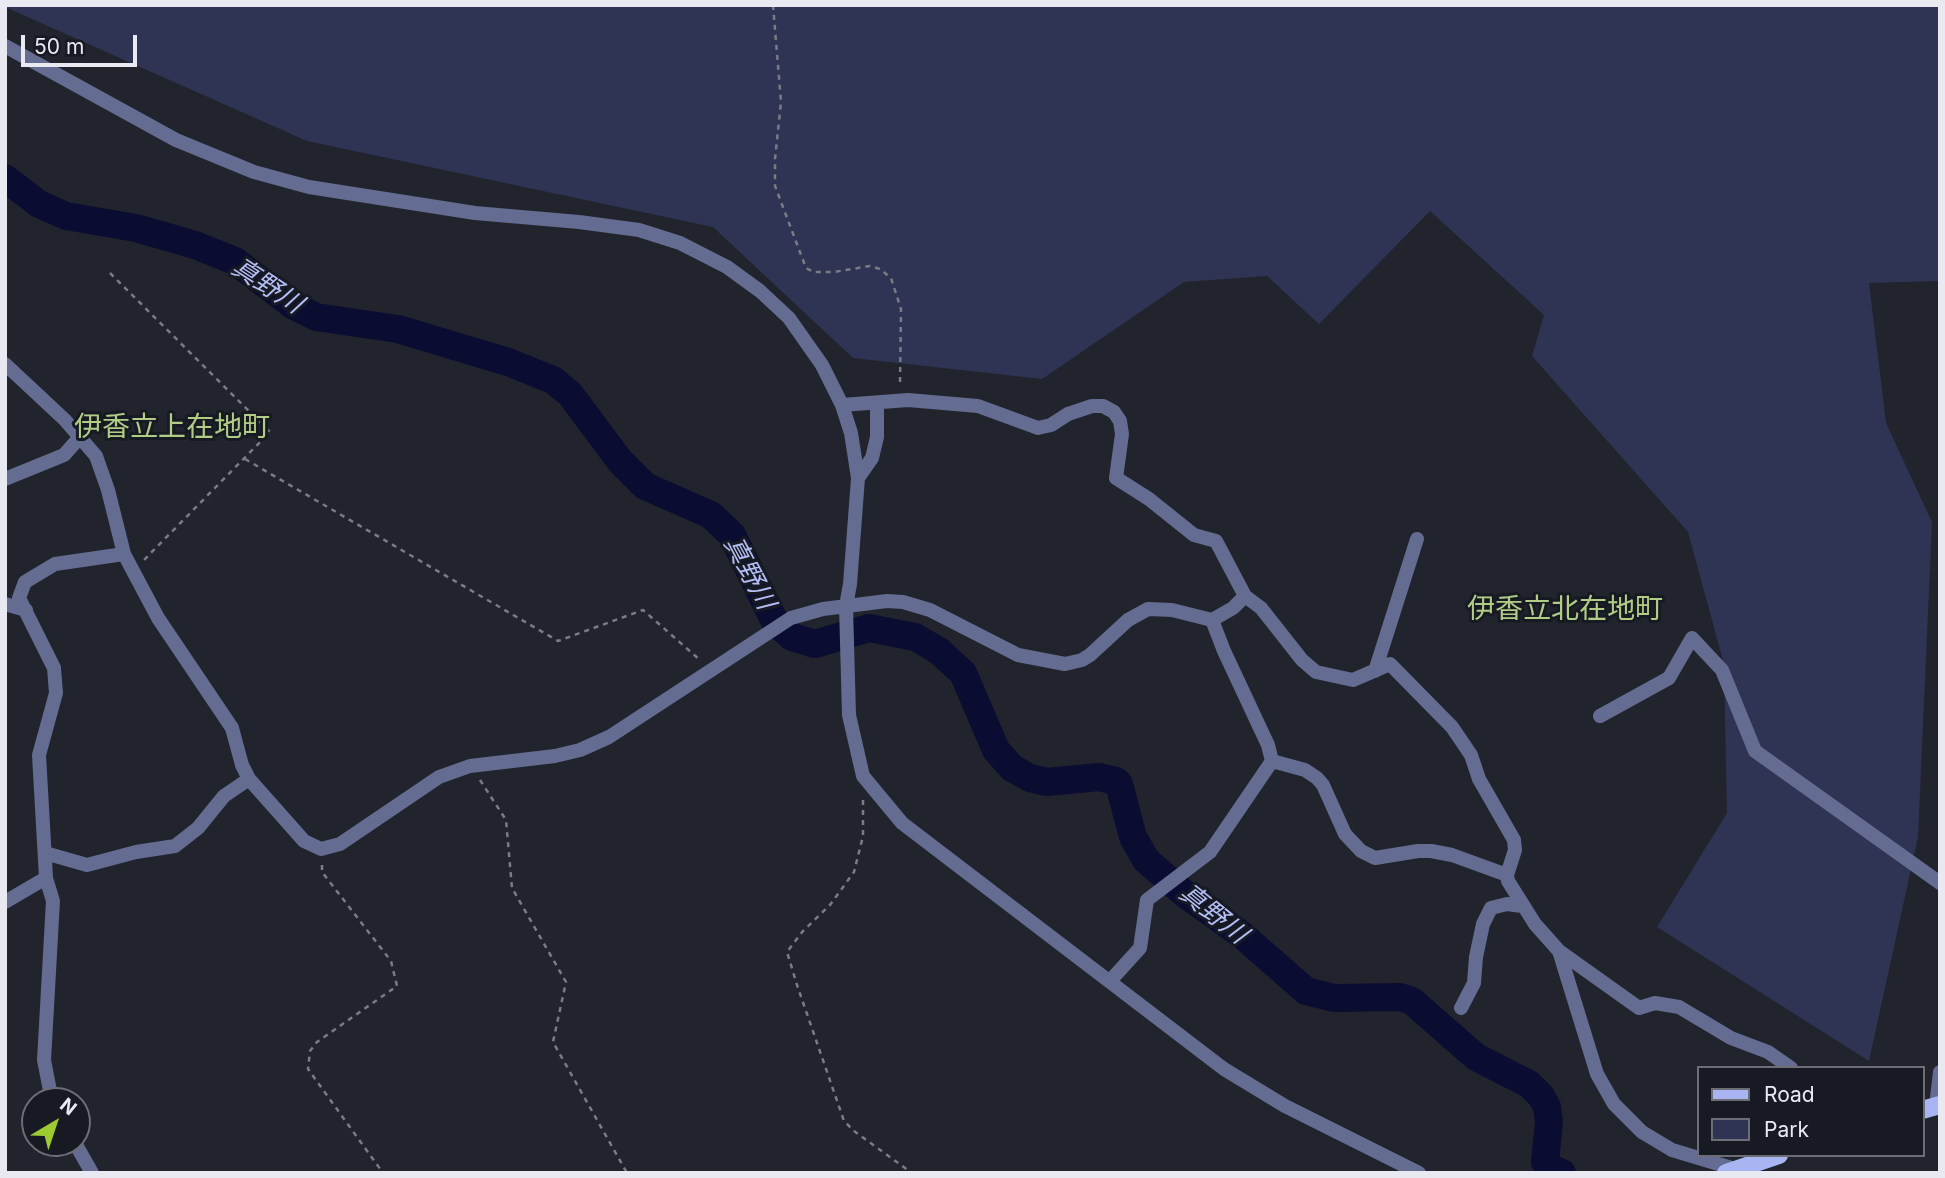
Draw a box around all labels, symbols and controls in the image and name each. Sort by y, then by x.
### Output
scale bar [24,21,140,65]
text: 50 m [34,34,84,59]
water label: 真野川 [226,252,308,320]
district label: 伊香立上在地町 [74,411,270,445]
water label: 真野川 [717,531,781,615]
district label: 伊香立北在地町 [1467,593,1663,627]
water label: 真野川 [1173,877,1253,951]
legend [1696,1066,1924,1157]
text: Road [1764,1082,1815,1107]
north arrow [21,1087,91,1157]
text: N [55,1093,81,1120]
text: Park [1764,1117,1809,1142]

